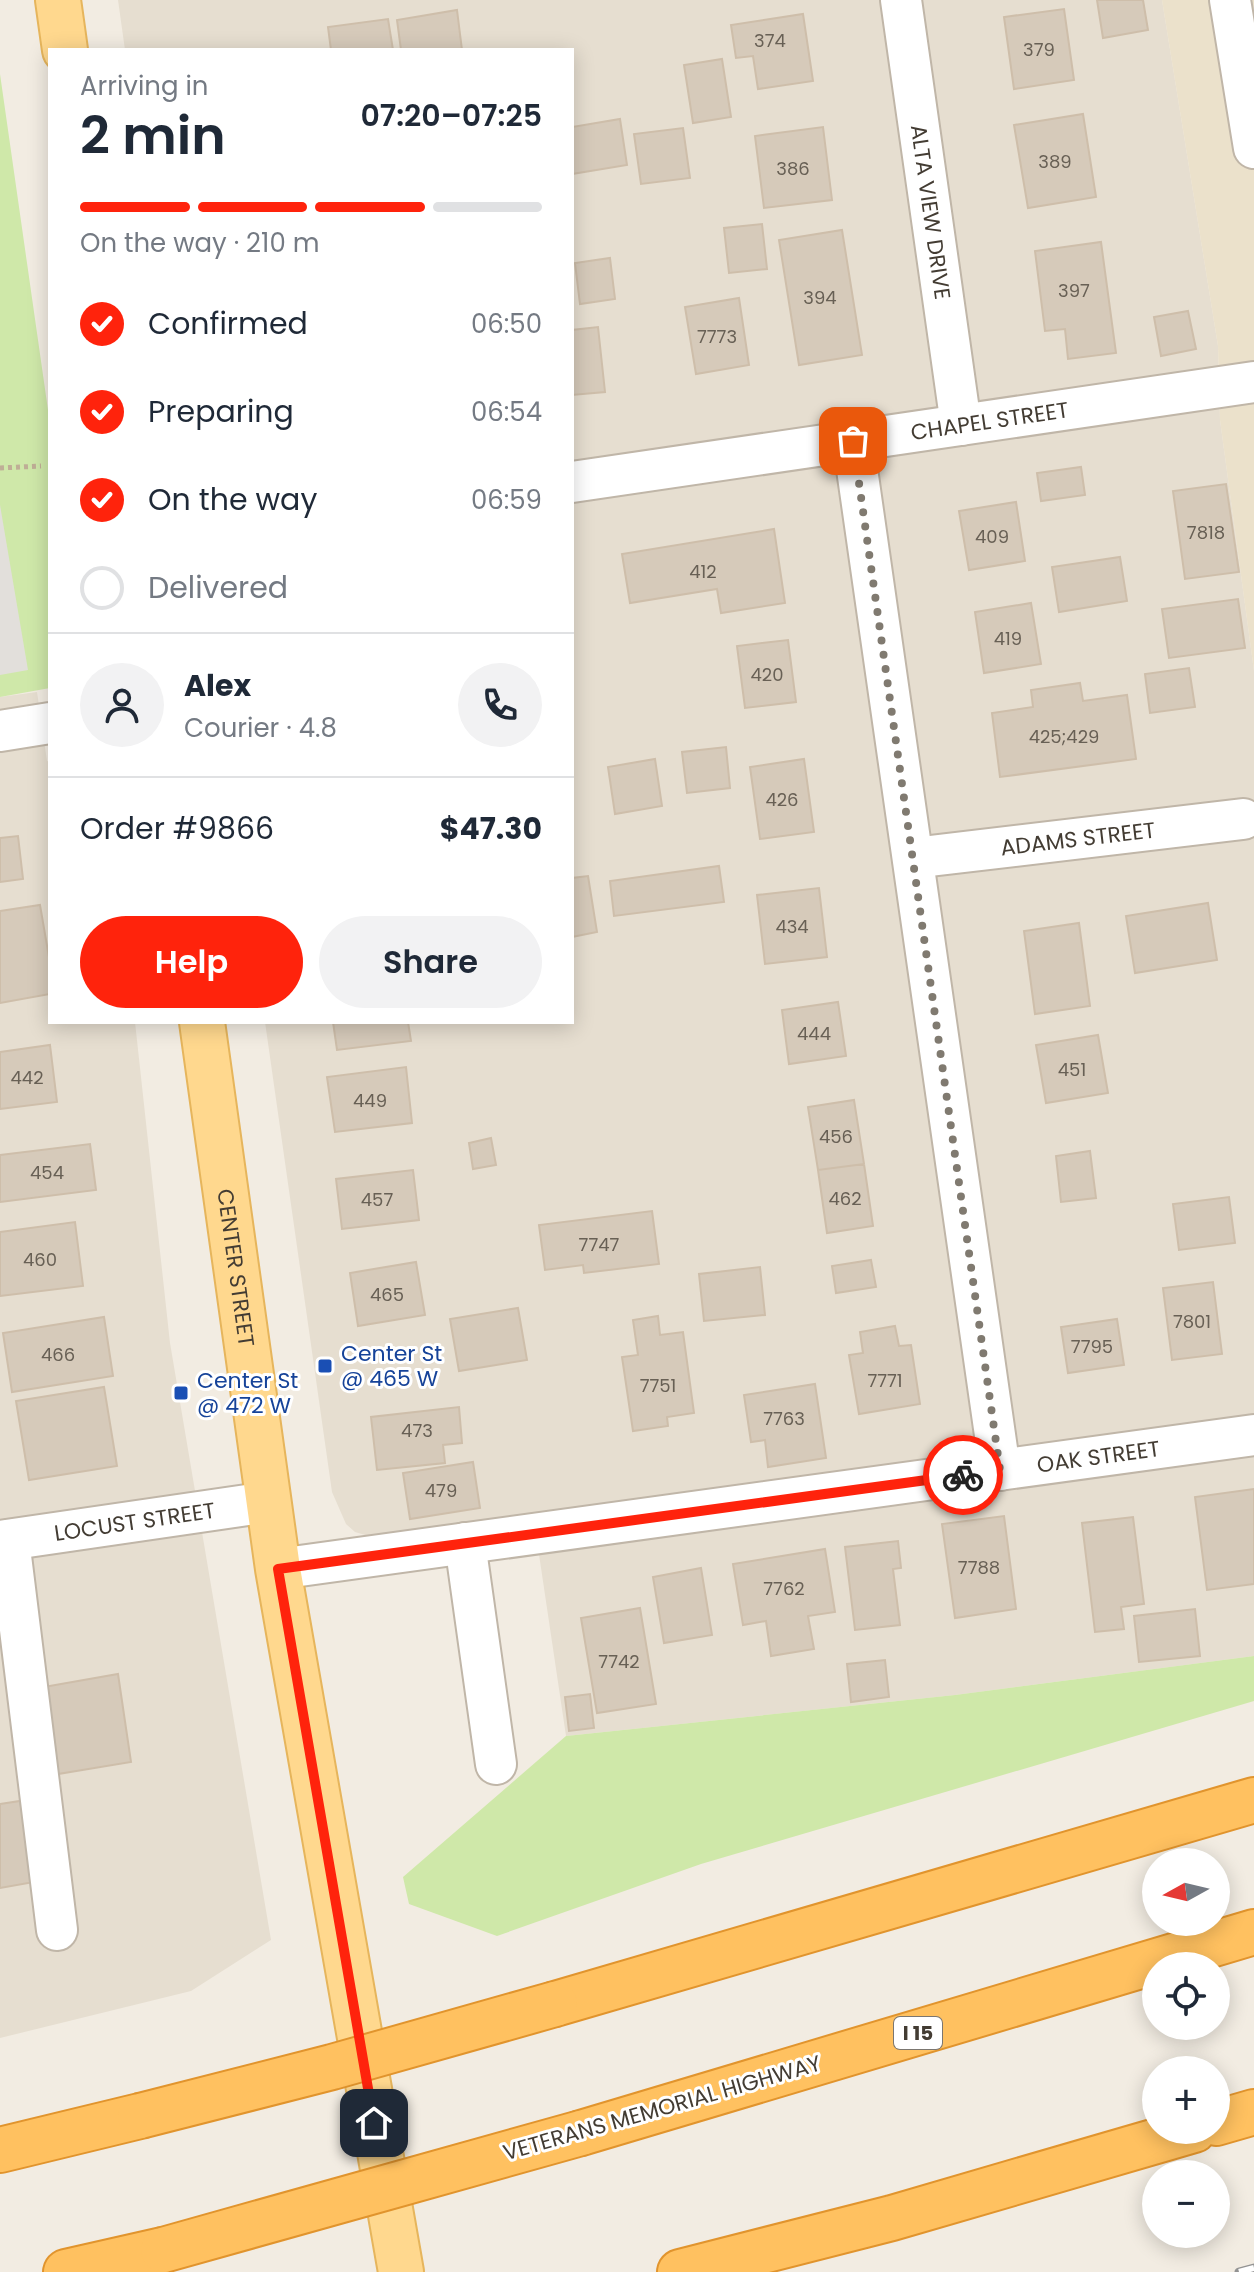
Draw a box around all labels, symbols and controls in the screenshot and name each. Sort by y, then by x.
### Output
house number: 374 [754,28,786,53]
house number: 379 [1023,37,1055,62]
text: Arriving in [80,68,209,104]
text: 07:20–07:25 [360,94,542,137]
text: 2 min [80,99,226,172]
street label: ALTA VIEW DRIVE [903,122,959,301]
house number: 389 [1038,149,1072,174]
house number: 386 [776,156,810,181]
text: On the way · 210 m [80,225,319,261]
house number: 397 [1058,278,1090,303]
house number: 394 [803,285,837,310]
icon: check [80,302,124,346]
text: Confirmed [148,302,308,345]
text: 06:50 [471,306,542,342]
house number: 7773 [697,324,737,349]
icon: check [80,390,124,434]
text: Preparing [148,390,294,433]
text: 06:54 [471,394,542,430]
street label: CHAPEL STREET [909,394,1071,448]
pin [819,407,887,475]
icon: bag [831,419,875,463]
icon: check [80,478,124,522]
text: On the way [148,478,317,521]
text: 06:59 [471,482,542,518]
house number: 7818 [1187,520,1225,545]
house number: 409 [975,524,1009,549]
house number: 412 [689,559,717,584]
text: Delivered [148,566,288,609]
house number: 419 [994,626,1022,651]
house number: 420 [751,662,783,687]
button: person [80,663,164,747]
button: phone [458,663,542,747]
text: Alex [184,664,251,707]
text: Courier · 4.8 [184,710,337,746]
house number: 425;429 [1029,724,1099,749]
house number: 426 [765,787,799,812]
text: Order #9866 [80,807,274,850]
text: $47.30 [440,807,542,850]
street label: ADAMS STREET [999,814,1157,863]
house number: 434 [775,914,809,939]
button: Help [80,916,303,1008]
button: Share [319,916,542,1008]
house number: 444 [797,1021,831,1046]
house number: 451 [1058,1057,1086,1082]
house number: 442 [11,1065,44,1090]
house number: 449 [353,1088,387,1113]
house number: 456 [819,1124,853,1149]
house number: 454 [30,1160,64,1185]
house number: 462 [828,1186,862,1211]
street label: CENTER STREET [210,1187,262,1349]
house number: 457 [361,1187,393,1212]
house number: 7747 [579,1232,620,1257]
house number: 460 [23,1247,57,1272]
house number: 465 [370,1282,404,1307]
house number: 7801 [1173,1309,1211,1334]
house number: 7795 [1071,1334,1113,1359]
place label: Center St @ 465 W [341,1338,442,1394]
house number: 466 [41,1342,75,1367]
marker: Center St @ 465 W [316,1357,334,1375]
place label: Center St @ 472 W [197,1365,298,1421]
house number: 7771 [867,1368,903,1393]
house number: 7751 [640,1373,676,1398]
marker: Center St @ 472 W [172,1384,190,1402]
house number: 7763 [763,1406,805,1431]
house number: 473 [401,1418,433,1443]
street label: OAK STREET [1035,1433,1162,1480]
courier [923,1435,1003,1515]
icon: bike [941,1453,985,1497]
house number: 479 [425,1478,457,1503]
street label: LOCUST STREET [52,1494,217,1548]
house number: 7788 [958,1555,1000,1580]
house number: 7762 [763,1576,805,1601]
house number: 7742 [598,1649,640,1674]
north arrow [1142,1848,1230,1936]
map controls [1142,1848,1230,2248]
button: locate [1142,1952,1230,2040]
road number: I 15 [894,2017,942,2049]
street label: VETERANS MEMORIAL HIGHWAY [499,2048,825,2168]
button: + [1142,2056,1230,2144]
pin [340,2089,408,2157]
icon: home [352,2101,396,2145]
button: − [1142,2160,1230,2248]

